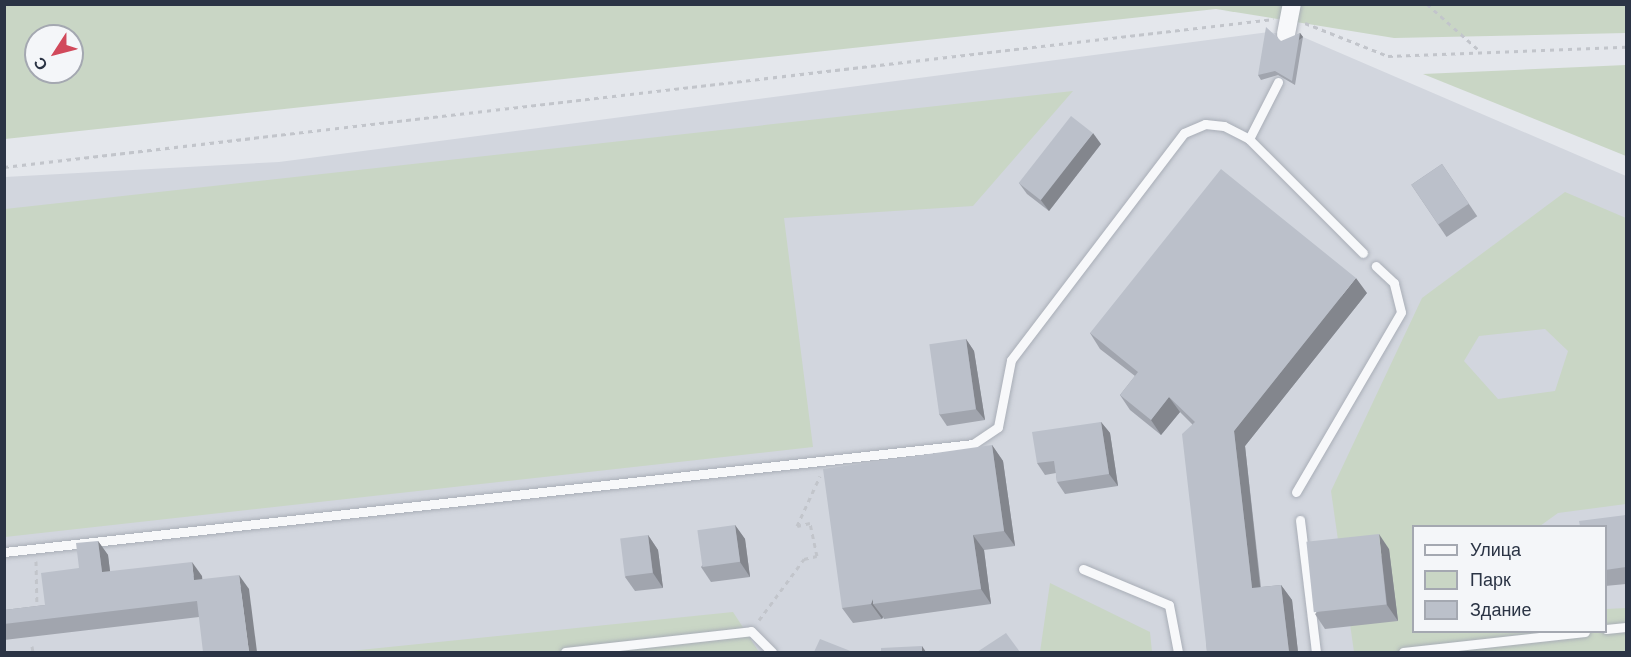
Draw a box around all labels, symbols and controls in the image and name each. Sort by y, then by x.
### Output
north arrow [24,24,84,84]
text: С [30,53,52,74]
legend [1412,525,1607,633]
text: Улица [1470,539,1521,560]
text: Парк [1470,569,1511,590]
text: Здание [1470,599,1531,620]

